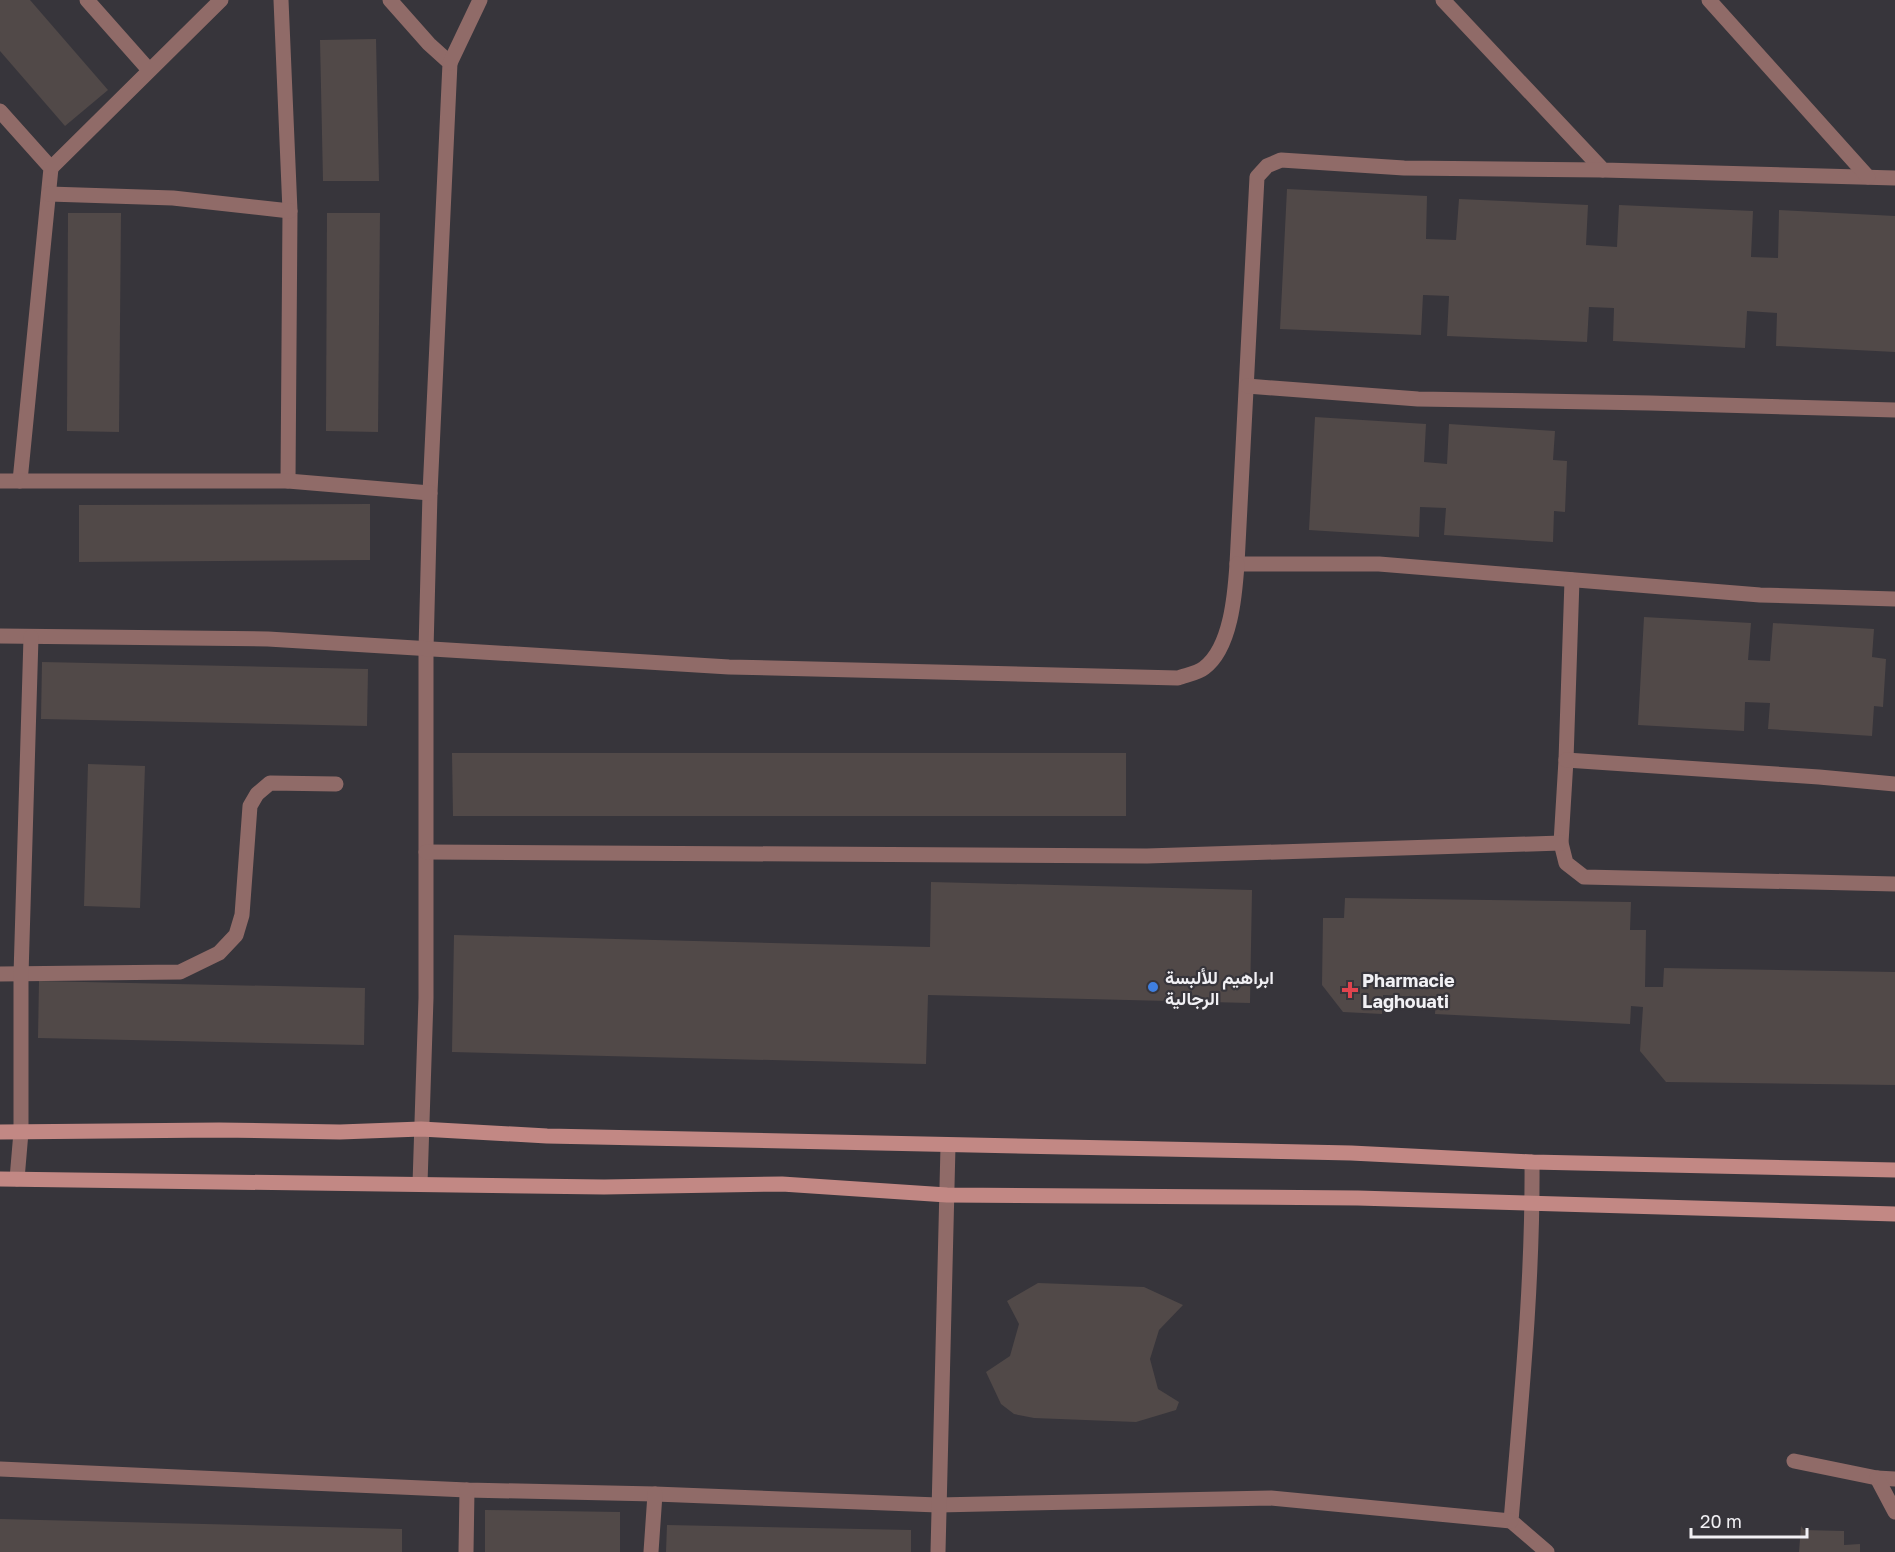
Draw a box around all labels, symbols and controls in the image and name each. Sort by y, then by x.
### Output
place label: ابراهيم للألبسة الرجالية [1165,966,1274,1010]
place label: Pharmacie Laghouati [1362,969,1455,1012]
marker: ابراهيم للألبسة الرجالية [1146,980,1160,994]
marker: Pharmacie Laghouati [1343,983,1357,997]
scale bar [1691,1501,1806,1539]
text: 20 m [1700,1510,1742,1532]

